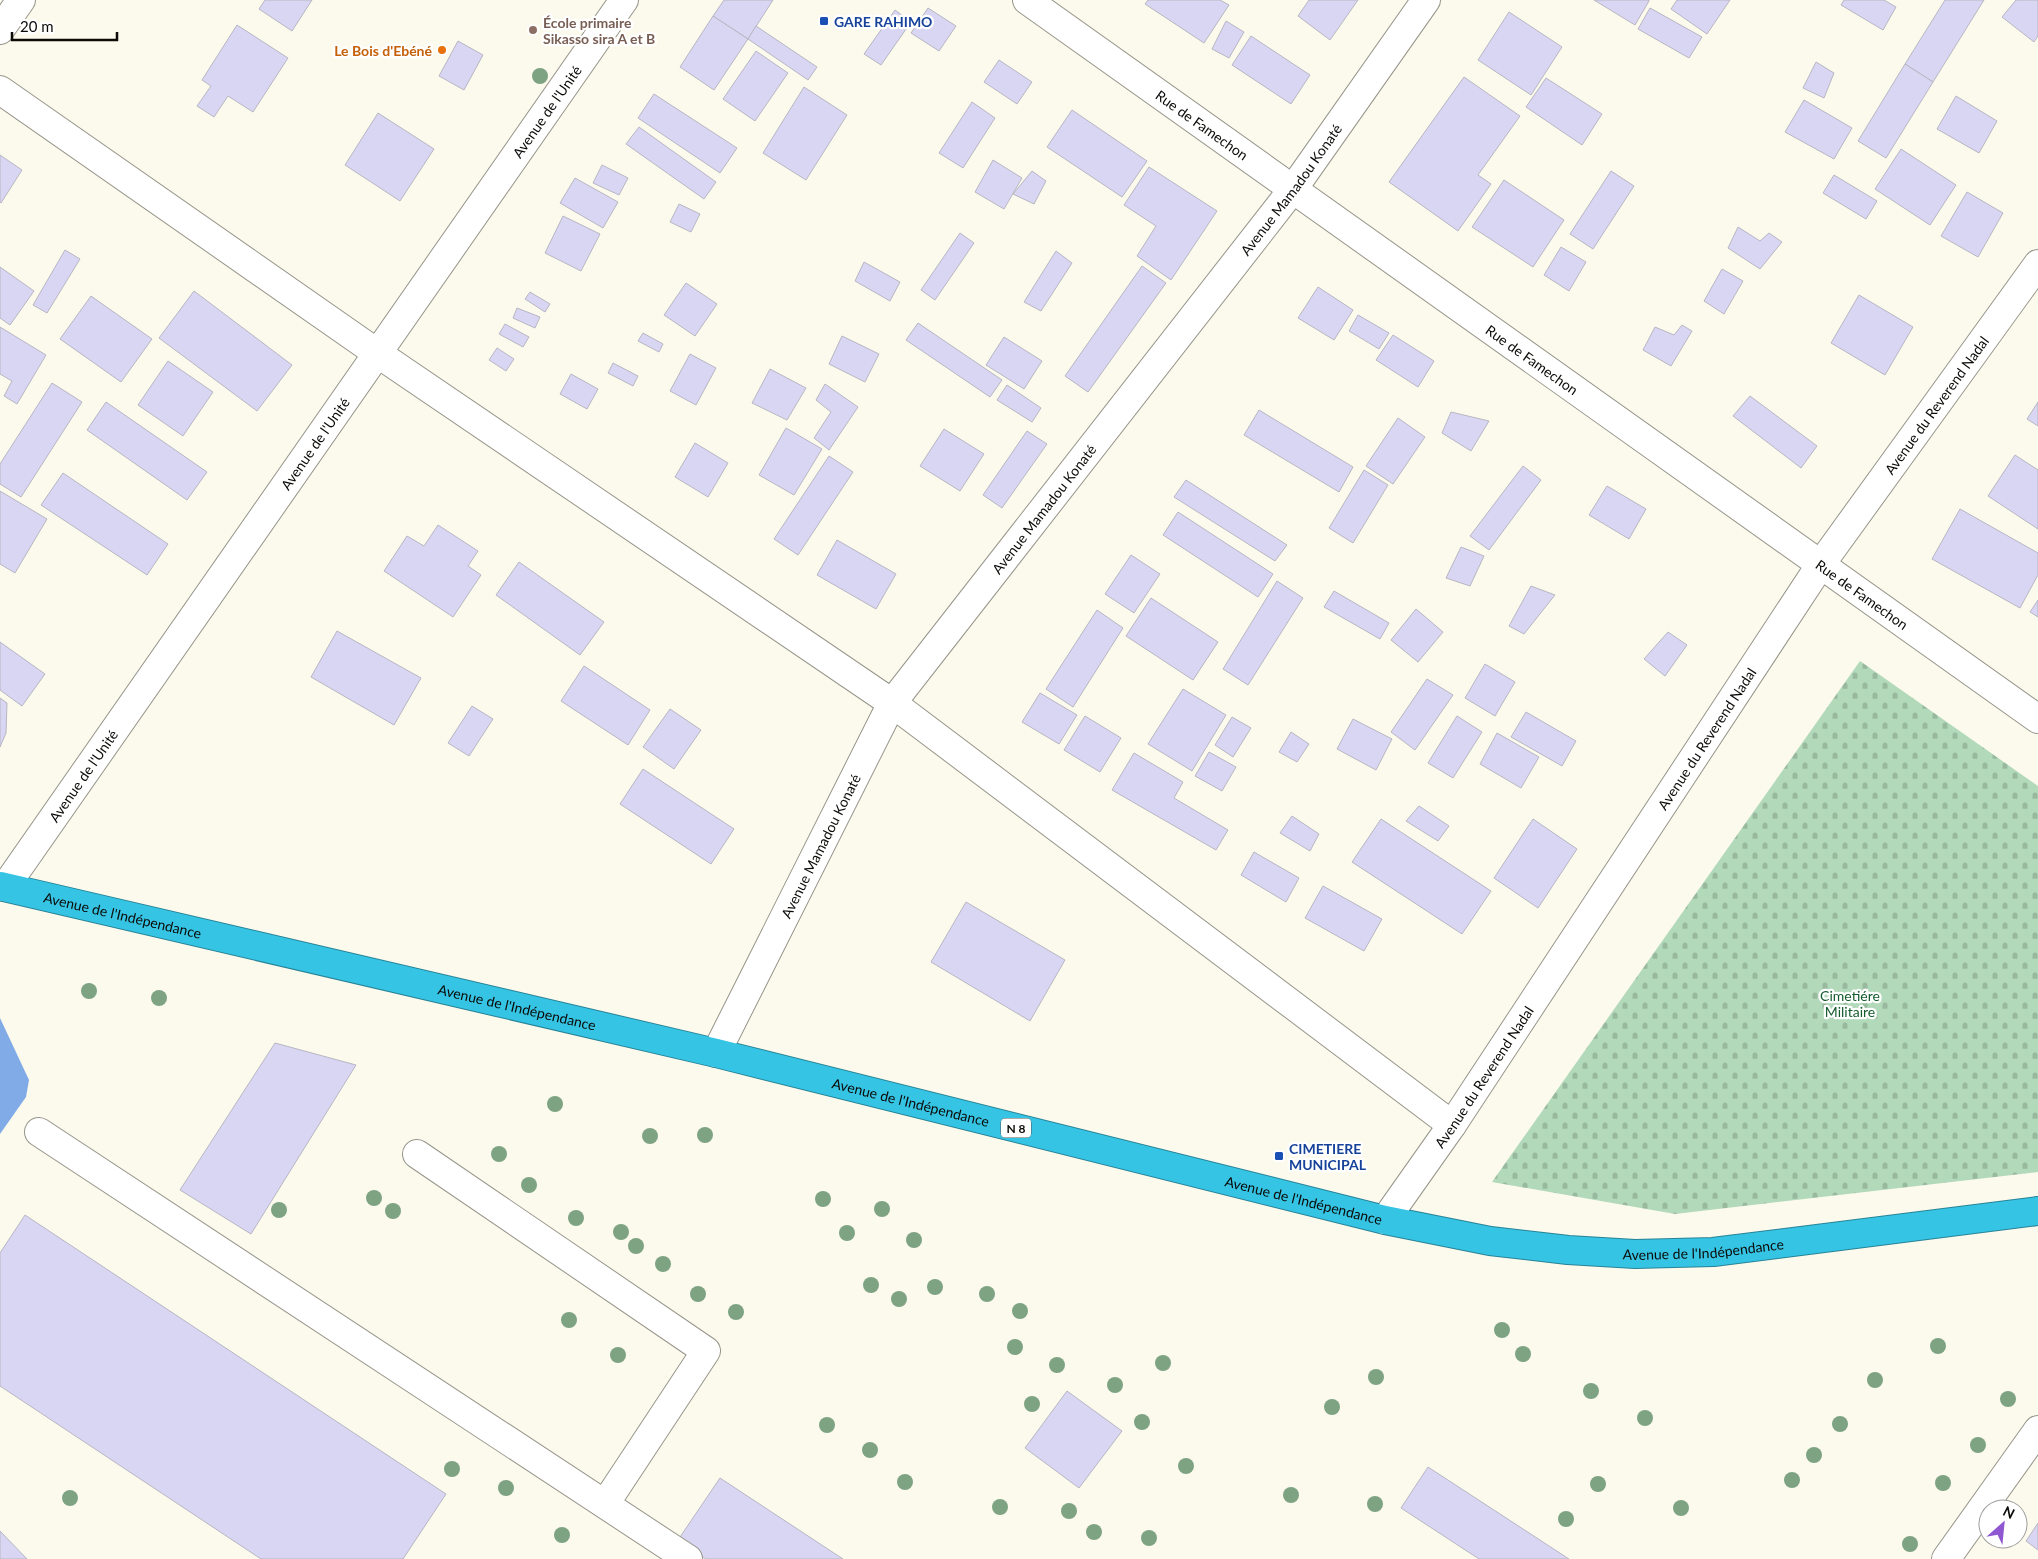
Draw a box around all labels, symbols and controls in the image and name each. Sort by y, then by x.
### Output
scale bar [12,10,118,42]
place label: GARE RAHIMO [834,13,932,30]
place label: École primaire Sikasso sira A et B [543,14,655,47]
marker: GARE RAHIMO [818,15,830,27]
text: 20 m [20,17,54,35]
marker: École primaire Sikasso sira A et B [527,24,539,36]
place label: Le Bois d'Ebéné [334,42,433,59]
marker: Le Bois d'Ebéné [436,44,448,56]
street label: Avenue de l'Unité [508,62,584,161]
street label: Rue de Famechon [1153,86,1252,163]
street label: Avenue Mamadou Konaté [1236,120,1345,258]
street label: Rue de Famechon [1483,321,1582,398]
street label: Avenue du Reverend Nadal [1880,333,1992,477]
street label: Avenue de l'Unité [277,394,353,493]
street label: Avenue Mamadou Konaté [988,441,1099,577]
street label: Rue de Famechon [1813,555,1912,633]
street label: Avenue du Reverend Nadal [1654,664,1759,813]
street label: Avenue de l'Unité [45,726,121,825]
street label: Avenue Mamadou Konaté [777,771,864,921]
street label: Avenue de l'Indépendance [42,888,203,941]
street label: Avenue de l'Indépendance [437,980,598,1033]
park label: Cimetiére Militaire [1820,987,1880,1020]
street label: Avenue du Reverend Nadal [1430,1003,1537,1151]
street label: Avenue de l'Indépendance [830,1074,991,1129]
road number: N 8 [1001,1118,1031,1138]
place label: CIMETIERE MUNICIPAL [1289,1140,1367,1173]
marker: CIMETIERE MUNICIPAL [1273,1150,1285,1162]
street label: Avenue de l'Indépendance [1223,1172,1384,1228]
street label: Avenue de l'Indépendance [1622,1235,1785,1263]
north arrow [1978,1499,2028,1549]
text: N [2000,1502,2018,1522]

